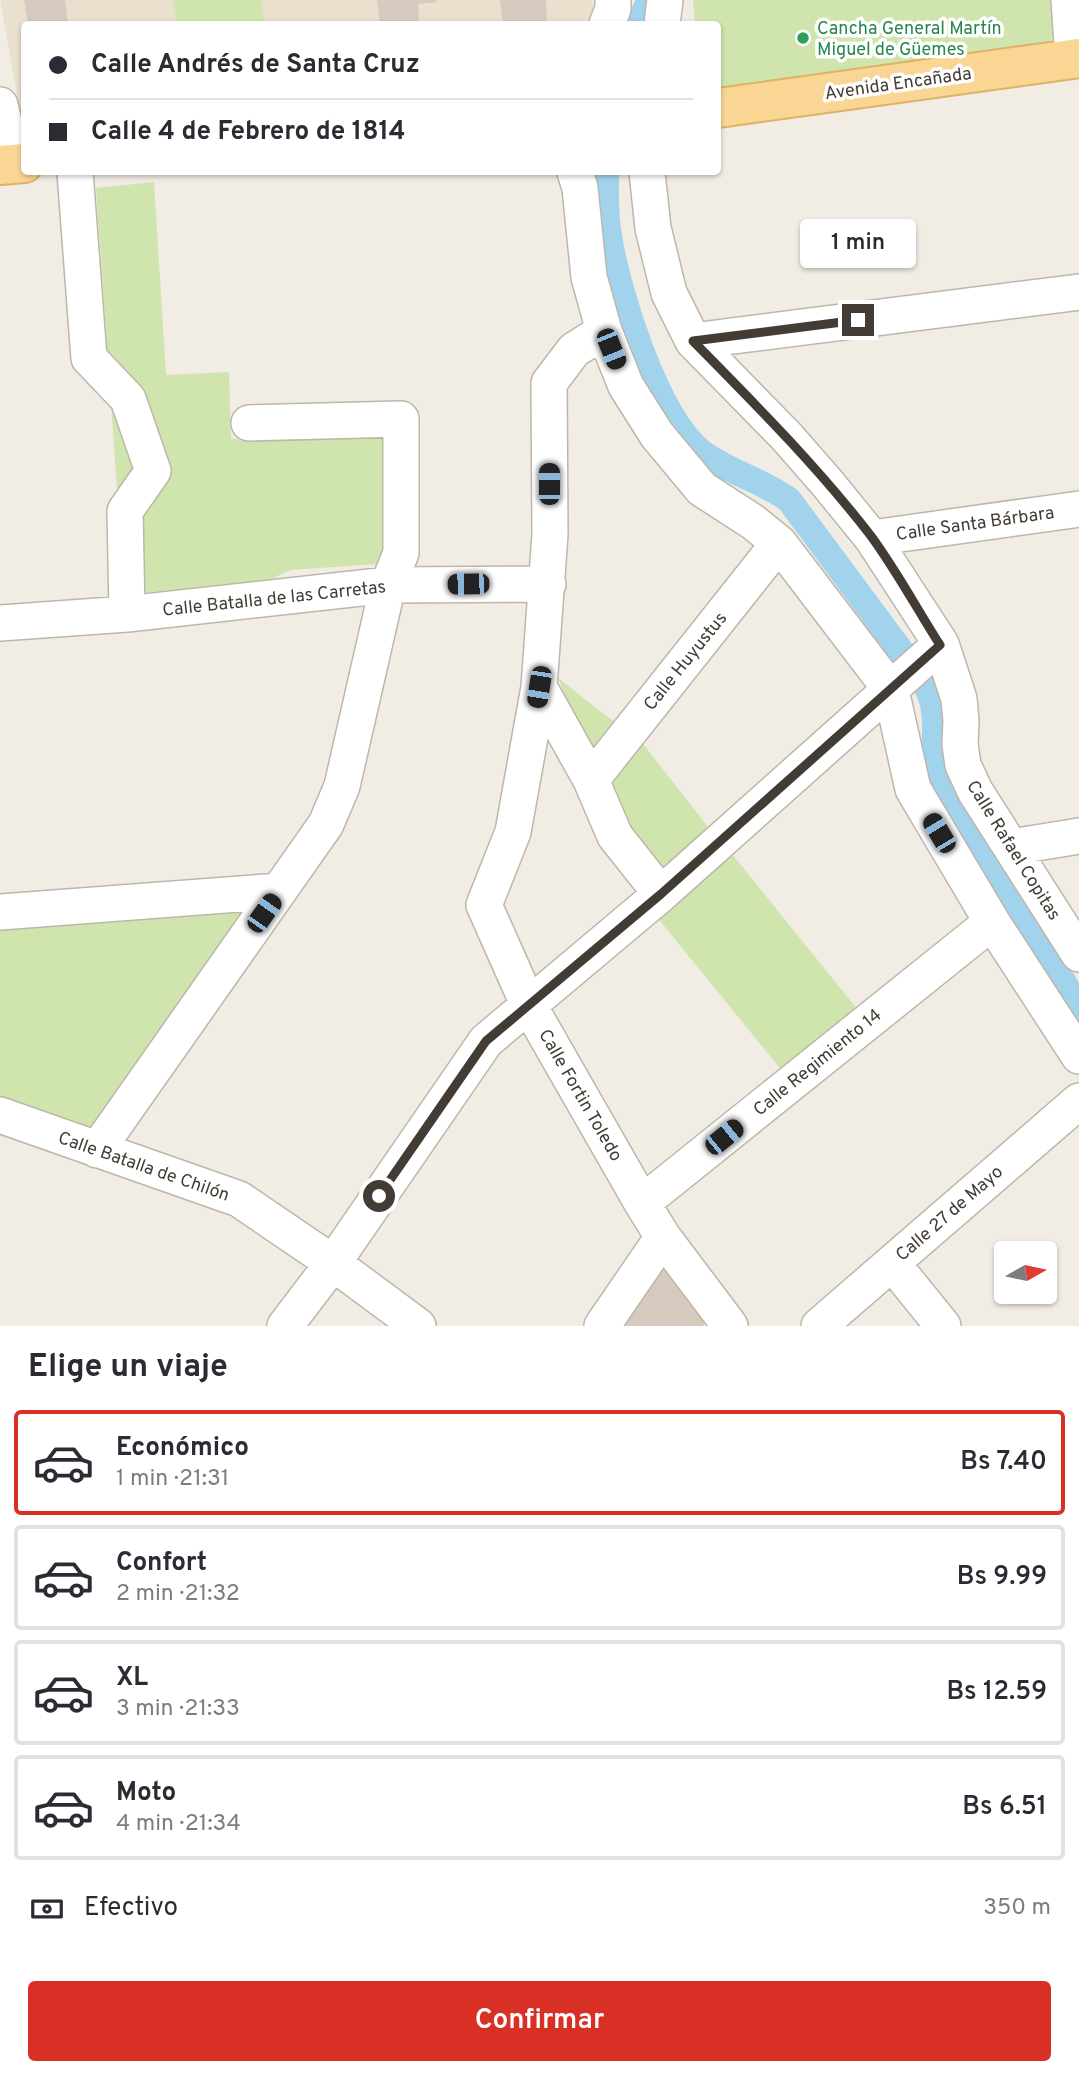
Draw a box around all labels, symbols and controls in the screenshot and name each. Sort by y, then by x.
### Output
place label: Cancha General Martín Miguel de Güemes [817,18,1002,62]
marker: Cancha General Martín Miguel de Güemes [795,30,811,46]
text: Calle Andrés de Santa Cruz [91,49,420,82]
street label: Avenida Encañada [823,63,973,106]
text: Calle 4 de Febrero de 1814 [91,116,406,149]
callout: 1 min [800,218,916,268]
text: 1 min [831,229,885,258]
route end [842,304,874,336]
car [594,326,629,372]
car [539,463,560,505]
street label: Calle Santa Bárbara [895,502,1056,547]
car [447,573,490,595]
street label: Calle Batalla de las Carretas [161,576,387,623]
street label: Calle Huyustus [639,608,733,716]
car [526,665,553,709]
street label: Calle Rafael Copitas [960,776,1065,925]
car [920,810,959,856]
car [244,890,285,936]
street label: Calle Regimiento 14 [749,1004,887,1122]
street label: Calle Fortin Toledo [533,1026,627,1166]
car [702,1116,747,1158]
street label: Calle Batalla de Chilón [55,1127,232,1208]
street label: Calle 27 de Mayo [891,1161,1009,1267]
route start [363,1180,395,1212]
north arrow [994,1241,1057,1304]
map controls [994,1241,1057,1304]
text: Elige un viaje [28,1348,228,1388]
icon: car [32,1431,95,1494]
text: Económico [116,1432,249,1465]
text: Bs 7.40 [960,1446,1047,1479]
text: 1 min · 21:31 [116,1465,229,1494]
icon: car [32,1546,95,1609]
text: Confort [116,1547,207,1580]
text: Bs 9.99 [957,1561,1047,1594]
text: 2 min · 21:32 [116,1580,240,1609]
icon: car [32,1661,95,1724]
text: XL [116,1662,148,1695]
text: Bs 12.59 [946,1676,1047,1709]
text: 3 min · 21:33 [116,1695,240,1724]
icon: car [32,1776,95,1839]
text: Moto [116,1777,176,1810]
text: Bs 6.51 [962,1791,1047,1824]
text: 4 min · 21:34 [116,1810,241,1839]
icon: cash [28,1890,66,1928]
text: Efectivo [84,1892,178,1925]
text: 350 m [983,1894,1051,1923]
button: Confirmar [28,1981,1051,2061]

